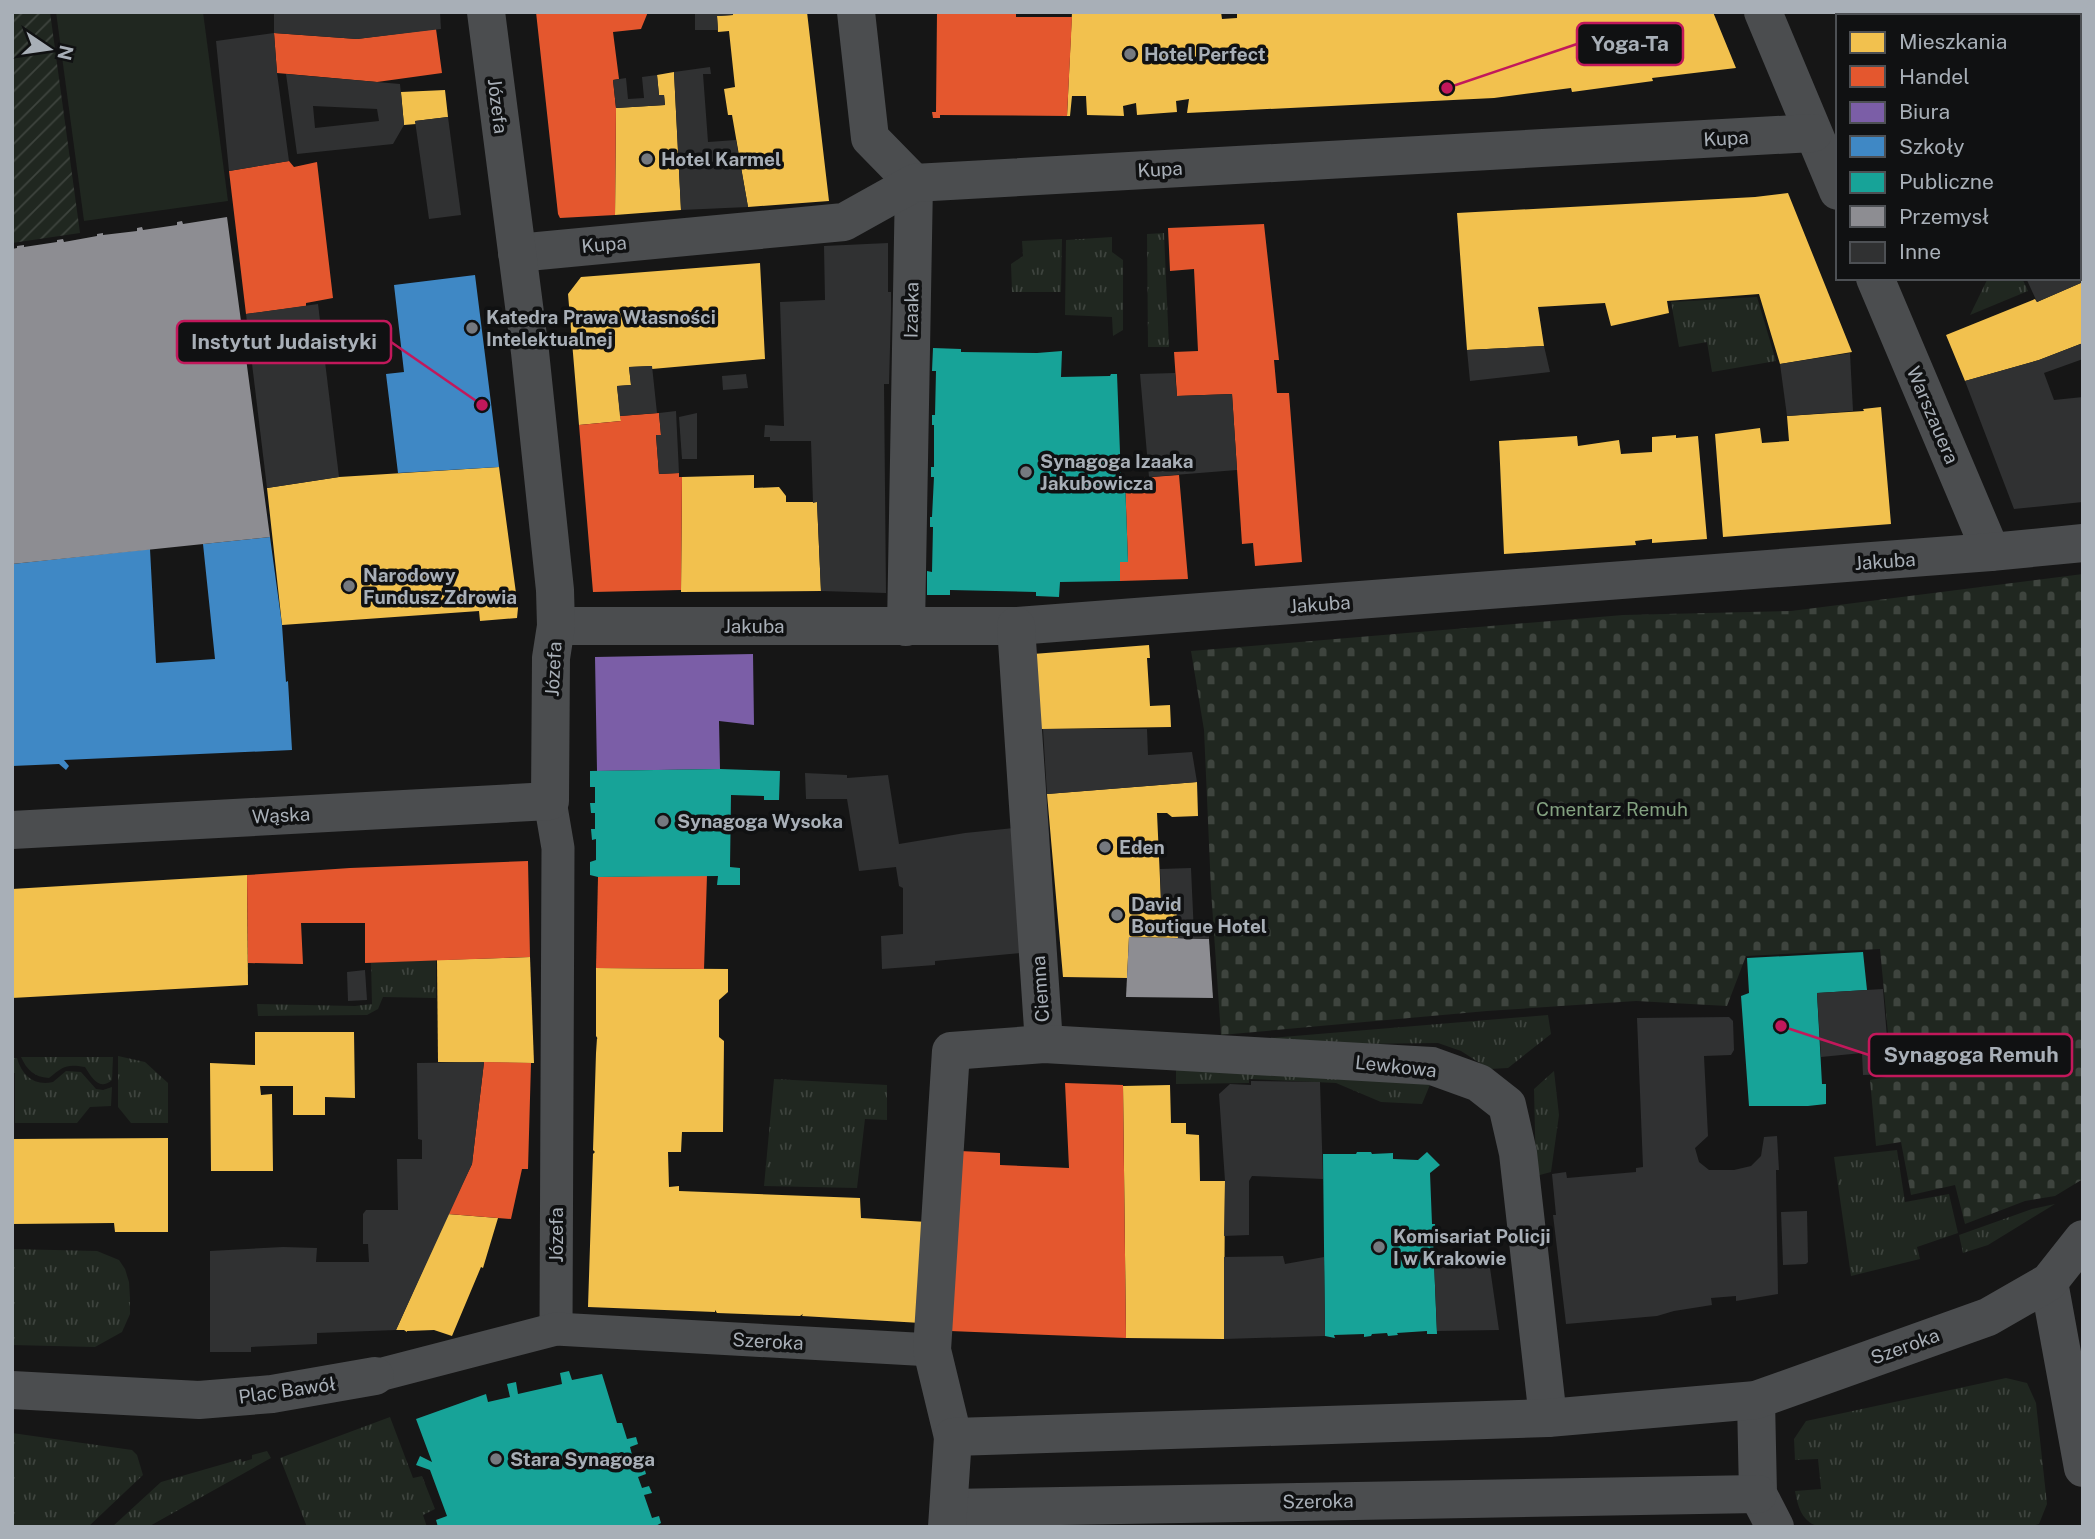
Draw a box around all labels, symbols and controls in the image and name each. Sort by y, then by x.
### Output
north arrow [14,14,84,84]
legend [1836,14,2081,280]
callout: Yoga-Ta [1577,23,1683,65]
text: Mieszkania [1899,29,2007,54]
text: Yoga-Ta [1591,31,1669,56]
text: N [53,43,78,63]
place label: Hotel Perfect [1144,43,1266,65]
marker: Hotel Perfect [1122,46,1138,62]
text: Handel [1899,64,1970,89]
street label: Józefa [484,77,512,135]
text: Biura [1899,99,1950,124]
street label: Kupa [1703,126,1749,150]
text: Szkoły [1899,134,1964,159]
place label: Hotel Karmel [661,148,781,170]
marker: Hotel Karmel [639,151,655,167]
street label: Kupa [1137,157,1183,181]
text: Publiczne [1899,169,1994,194]
text: Przemysł [1899,204,1990,229]
street label: Kupa [581,231,627,257]
text: Inne [1899,239,1941,264]
street label: Izaaka [900,282,922,338]
place label: Katedra Prawa Własności Intelektualnej [486,306,716,350]
marker: Katedra Prawa Własności Intelektualnej [464,320,480,336]
callout: Instytut Judaistyki [177,321,391,363]
text: Instytut Judaistyki [191,329,377,354]
street label: Warszauera [1903,363,1963,467]
place label: Synagoga Izaaka Jakubowicza [1040,450,1193,494]
marker: Synagoga Izaaka Jakubowicza [1018,464,1034,480]
street label: Jakuba [1854,548,1916,574]
place label: Narodowy Fundusz Zdrowia [363,564,517,608]
marker: Narodowy Fundusz Zdrowia [341,578,357,594]
street label: Jakuba [1289,591,1351,617]
street label: Jakuba [723,615,785,637]
street label: Józefa [541,641,565,697]
park label: Cmentarz Remuh [1536,798,1688,820]
street label: Wąska [251,802,311,828]
place label: Synagoga Wysoka [677,810,843,832]
marker: Synagoga Wysoka [655,813,671,829]
place label: Eden [1119,836,1165,858]
marker: Eden [1097,839,1113,855]
place label: David Boutique Hotel [1131,893,1267,937]
marker: David Boutique Hotel [1109,907,1125,923]
street label: Ciemna [1027,955,1053,1023]
callout: Synagoga Remuh [1869,1034,2072,1076]
text: Synagoga Remuh [1883,1042,2059,1067]
street label: Lewkowa [1354,1051,1438,1081]
street label: Józefa [545,1207,567,1263]
place label: Komisariat Policji I w Krakowie [1393,1225,1551,1269]
marker: Komisariat Policji I w Krakowie [1371,1239,1387,1255]
street label: Szeroka [1868,1323,1942,1369]
street label: Szeroka [732,1328,804,1354]
street label: Plac Bawół [237,1372,337,1408]
place label: Stara Synagoga [510,1448,655,1470]
marker: Stara Synagoga [488,1451,504,1467]
street label: Szeroka [1282,1489,1354,1513]

